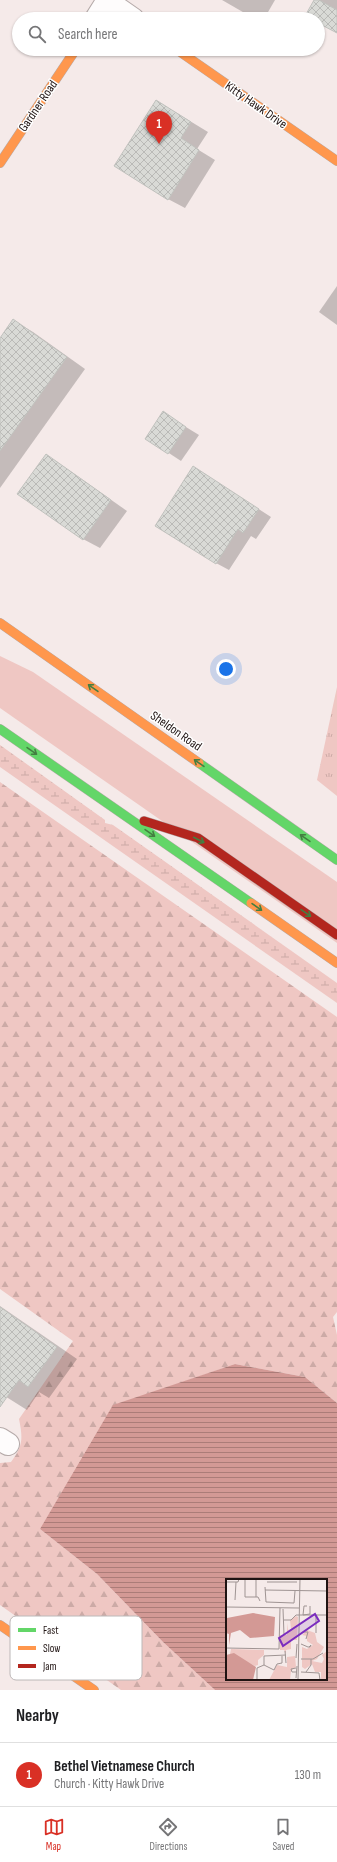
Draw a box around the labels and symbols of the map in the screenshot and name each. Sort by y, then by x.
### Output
street label: Gardner Road [15,77,61,135]
street label: Kitty Hawk Drive [222,78,290,132]
pin: 1 [146,111,172,144]
your location [216,659,236,679]
one-way arrow [87,684,98,692]
street label: Sheldon Road [147,708,205,754]
one-way arrow [26,747,37,755]
one-way arrow [194,759,205,767]
one-way arrow [145,829,156,837]
one-way arrow [300,834,311,842]
one-way arrow [193,836,205,844]
one-way arrow [251,903,262,911]
one-way arrow [300,909,311,917]
inset map [226,1579,327,1680]
legend [10,1616,142,1680]
text: Fast [43,1624,59,1637]
text: Slow [43,1642,60,1655]
text: Jam [42,1660,57,1673]

